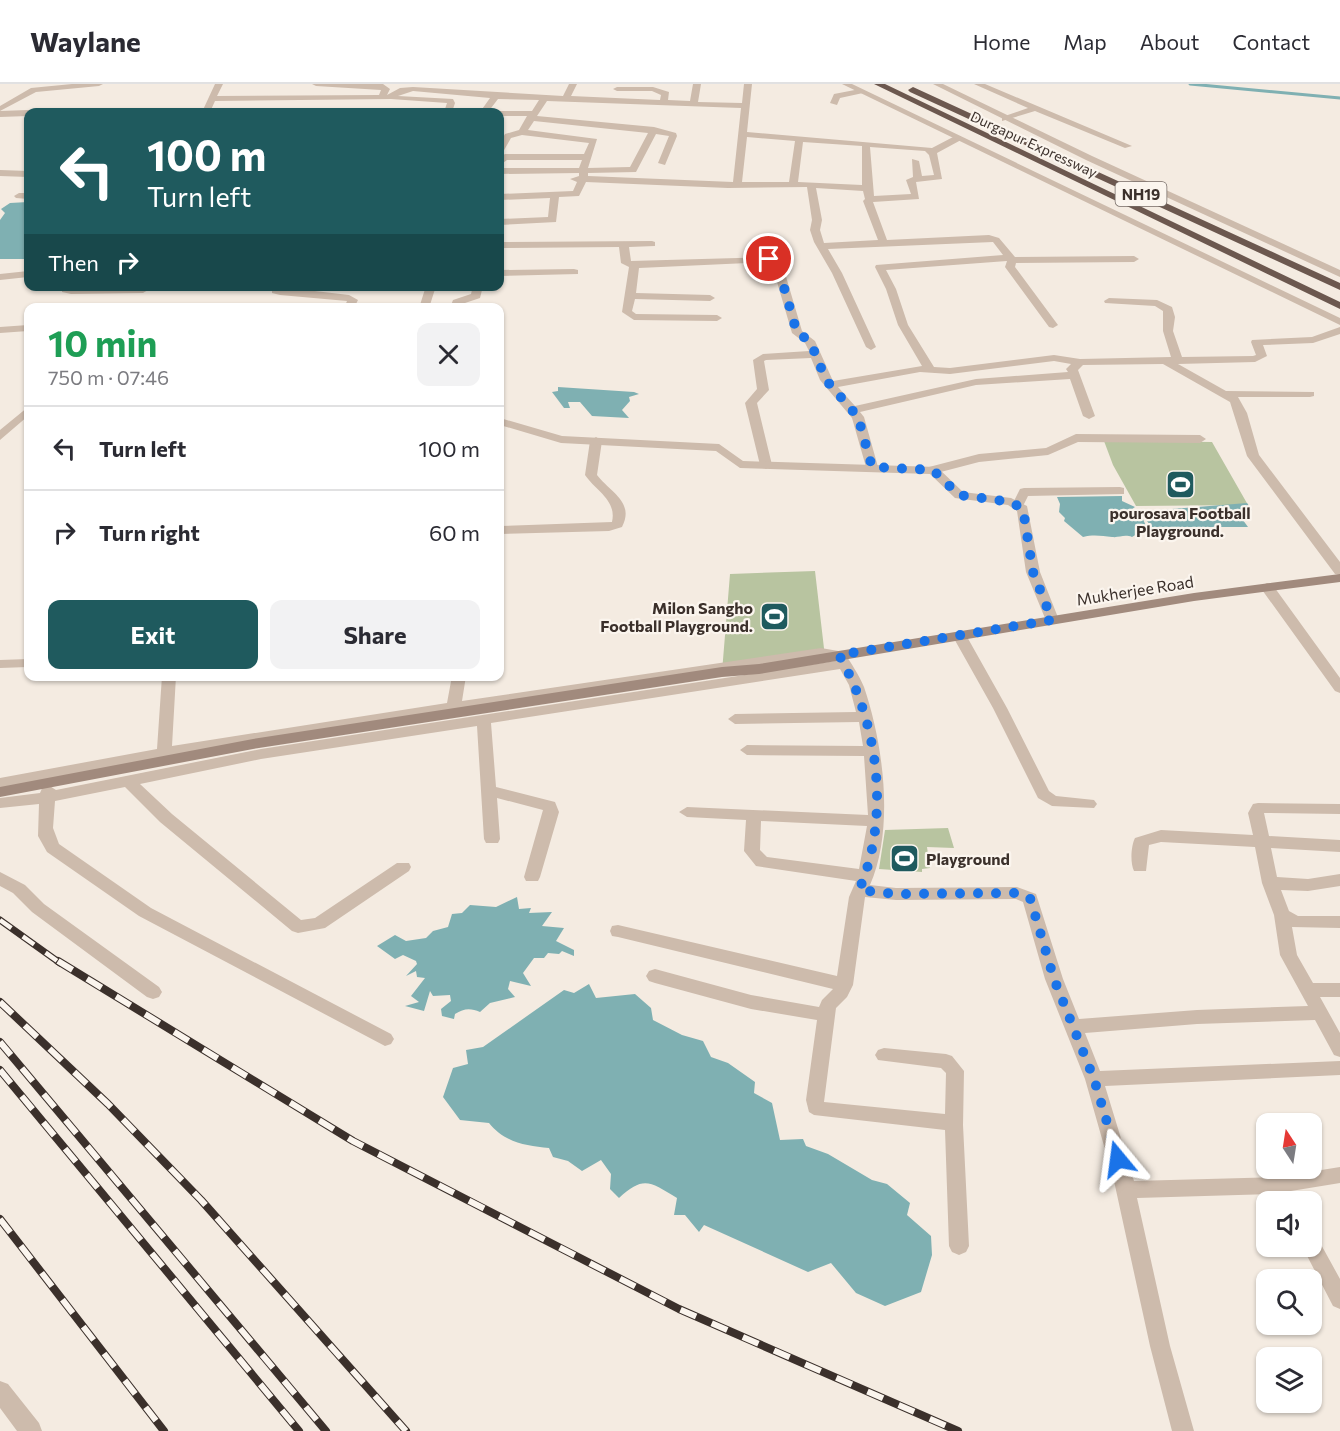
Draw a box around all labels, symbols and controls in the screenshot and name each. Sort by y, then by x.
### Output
text: Waylane [30,24,141,58]
text: Home [973,29,1030,54]
text: Map [1063,29,1107,54]
text: About [1140,29,1199,54]
text: Contact [1232,29,1310,54]
street label: Durgapur Expressway [968,107,1100,181]
text: 100 m [147,128,267,180]
icon: left [48,132,126,210]
text: Turn left [147,180,251,213]
road number: NH19 [1116,182,1166,206]
pin [743,233,794,284]
icon: arrive [752,242,785,275]
icon: right [111,246,144,279]
text: Then [48,249,99,276]
text: 10 min [48,320,157,364]
button: close [417,323,480,386]
text: 750 m · 07:46 [48,365,169,389]
icon: left [48,432,81,465]
text: Turn left [99,435,186,462]
text: 100 m [418,435,480,462]
sports icon: pourosava Football Playground. [1164,468,1196,500]
place label: pourosava Football Playground. [1109,503,1251,540]
icon: right [48,516,81,549]
text: Turn right [99,519,200,546]
text: 60 m [429,519,480,546]
street label: Mukherjee Road [1075,571,1195,609]
place label: Milon Sangho Football Playground. [600,598,753,635]
button: Exit [48,600,258,669]
button: Share [270,600,480,669]
sports icon: Milon Sangho Football Playground. [758,600,790,632]
sports icon: Playground [889,842,921,874]
place label: Playground [926,849,1010,868]
north arrow [1256,1113,1322,1179]
map controls [1256,1113,1322,1413]
position arrow [1086,1127,1150,1191]
button: sound [1256,1191,1322,1257]
button: search [1256,1269,1322,1335]
button: layers [1256,1347,1322,1413]

